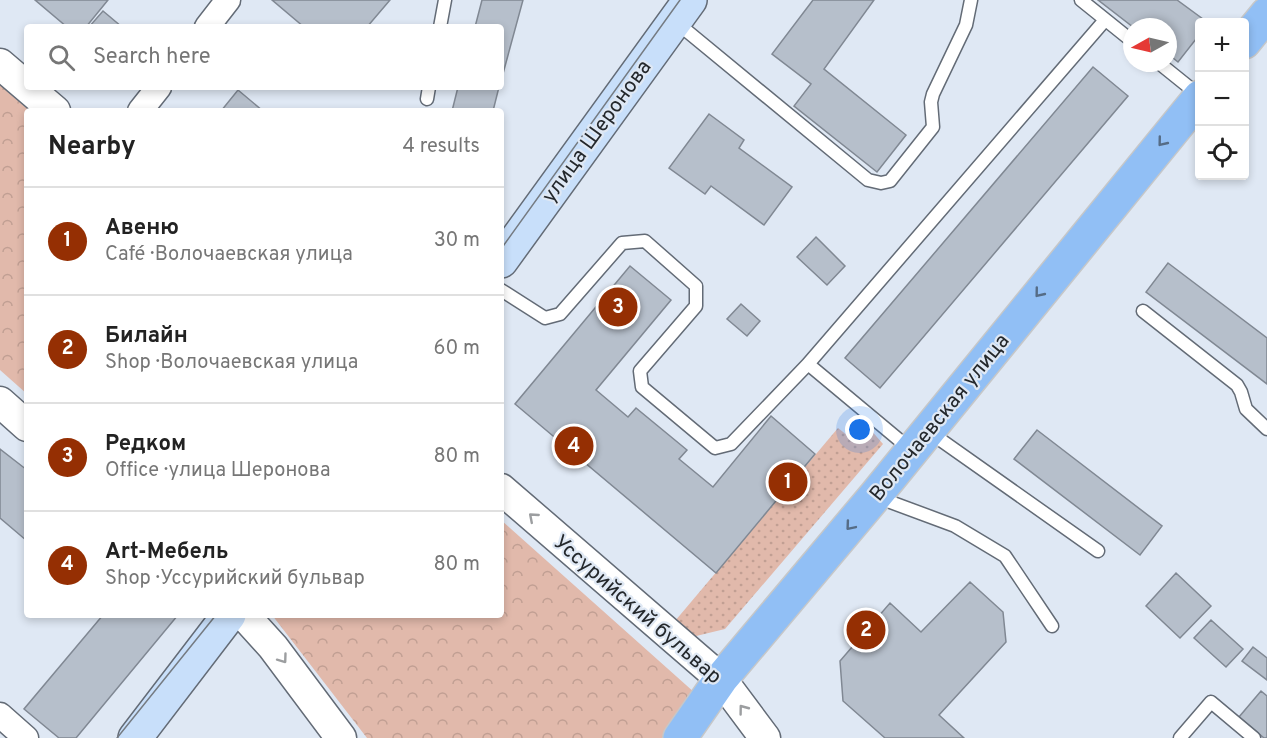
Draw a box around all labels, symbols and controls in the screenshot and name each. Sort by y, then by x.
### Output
north arrow [1123,18,1177,72]
map controls [1195,18,1249,180]
button: + [1195,18,1249,72]
search box [24,24,504,90]
icon: search [45,41,78,74]
text: Search here [93,44,211,71]
street label: улица Шеронова [536,55,658,209]
button: − [1195,72,1249,126]
button: locate [1195,126,1249,180]
text: Nearby [48,131,136,164]
text: 4 results [403,134,480,160]
one-way arrow [1159,135,1170,146]
text: Авеню [105,215,179,242]
text: 1 [64,228,72,254]
text: 30 m [434,228,480,254]
text: Café · Волочаевская улица [105,242,353,268]
pin: 3 [598,284,638,330]
one-way arrow [1036,286,1047,297]
text: Билайн [105,323,188,350]
street label: Волочаевская улица [864,329,1016,507]
text: 2 [61,336,74,362]
text: 60 m [434,336,480,362]
text: Shop · Волочаевская улица [105,350,358,376]
your location [845,415,874,444]
pin: 4 [554,424,594,468]
text: Редком [105,431,186,458]
text: 3 [62,444,74,470]
text: 80 m [434,444,480,470]
text: Office · улица Шеронова [105,458,330,484]
pin: 1 [768,460,808,504]
one-way arrow [530,513,540,524]
one-way arrow [846,519,857,530]
street label: Уссурийский бульвар [547,530,727,691]
text: Art-Мебель [105,539,228,566]
text: 4 [61,552,74,578]
text: 80 m [434,552,480,578]
text: Shop · Уссурийский бульвар [105,566,365,592]
pin: 2 [846,608,886,652]
one-way arrow [275,653,286,664]
one-way arrow [739,704,750,715]

